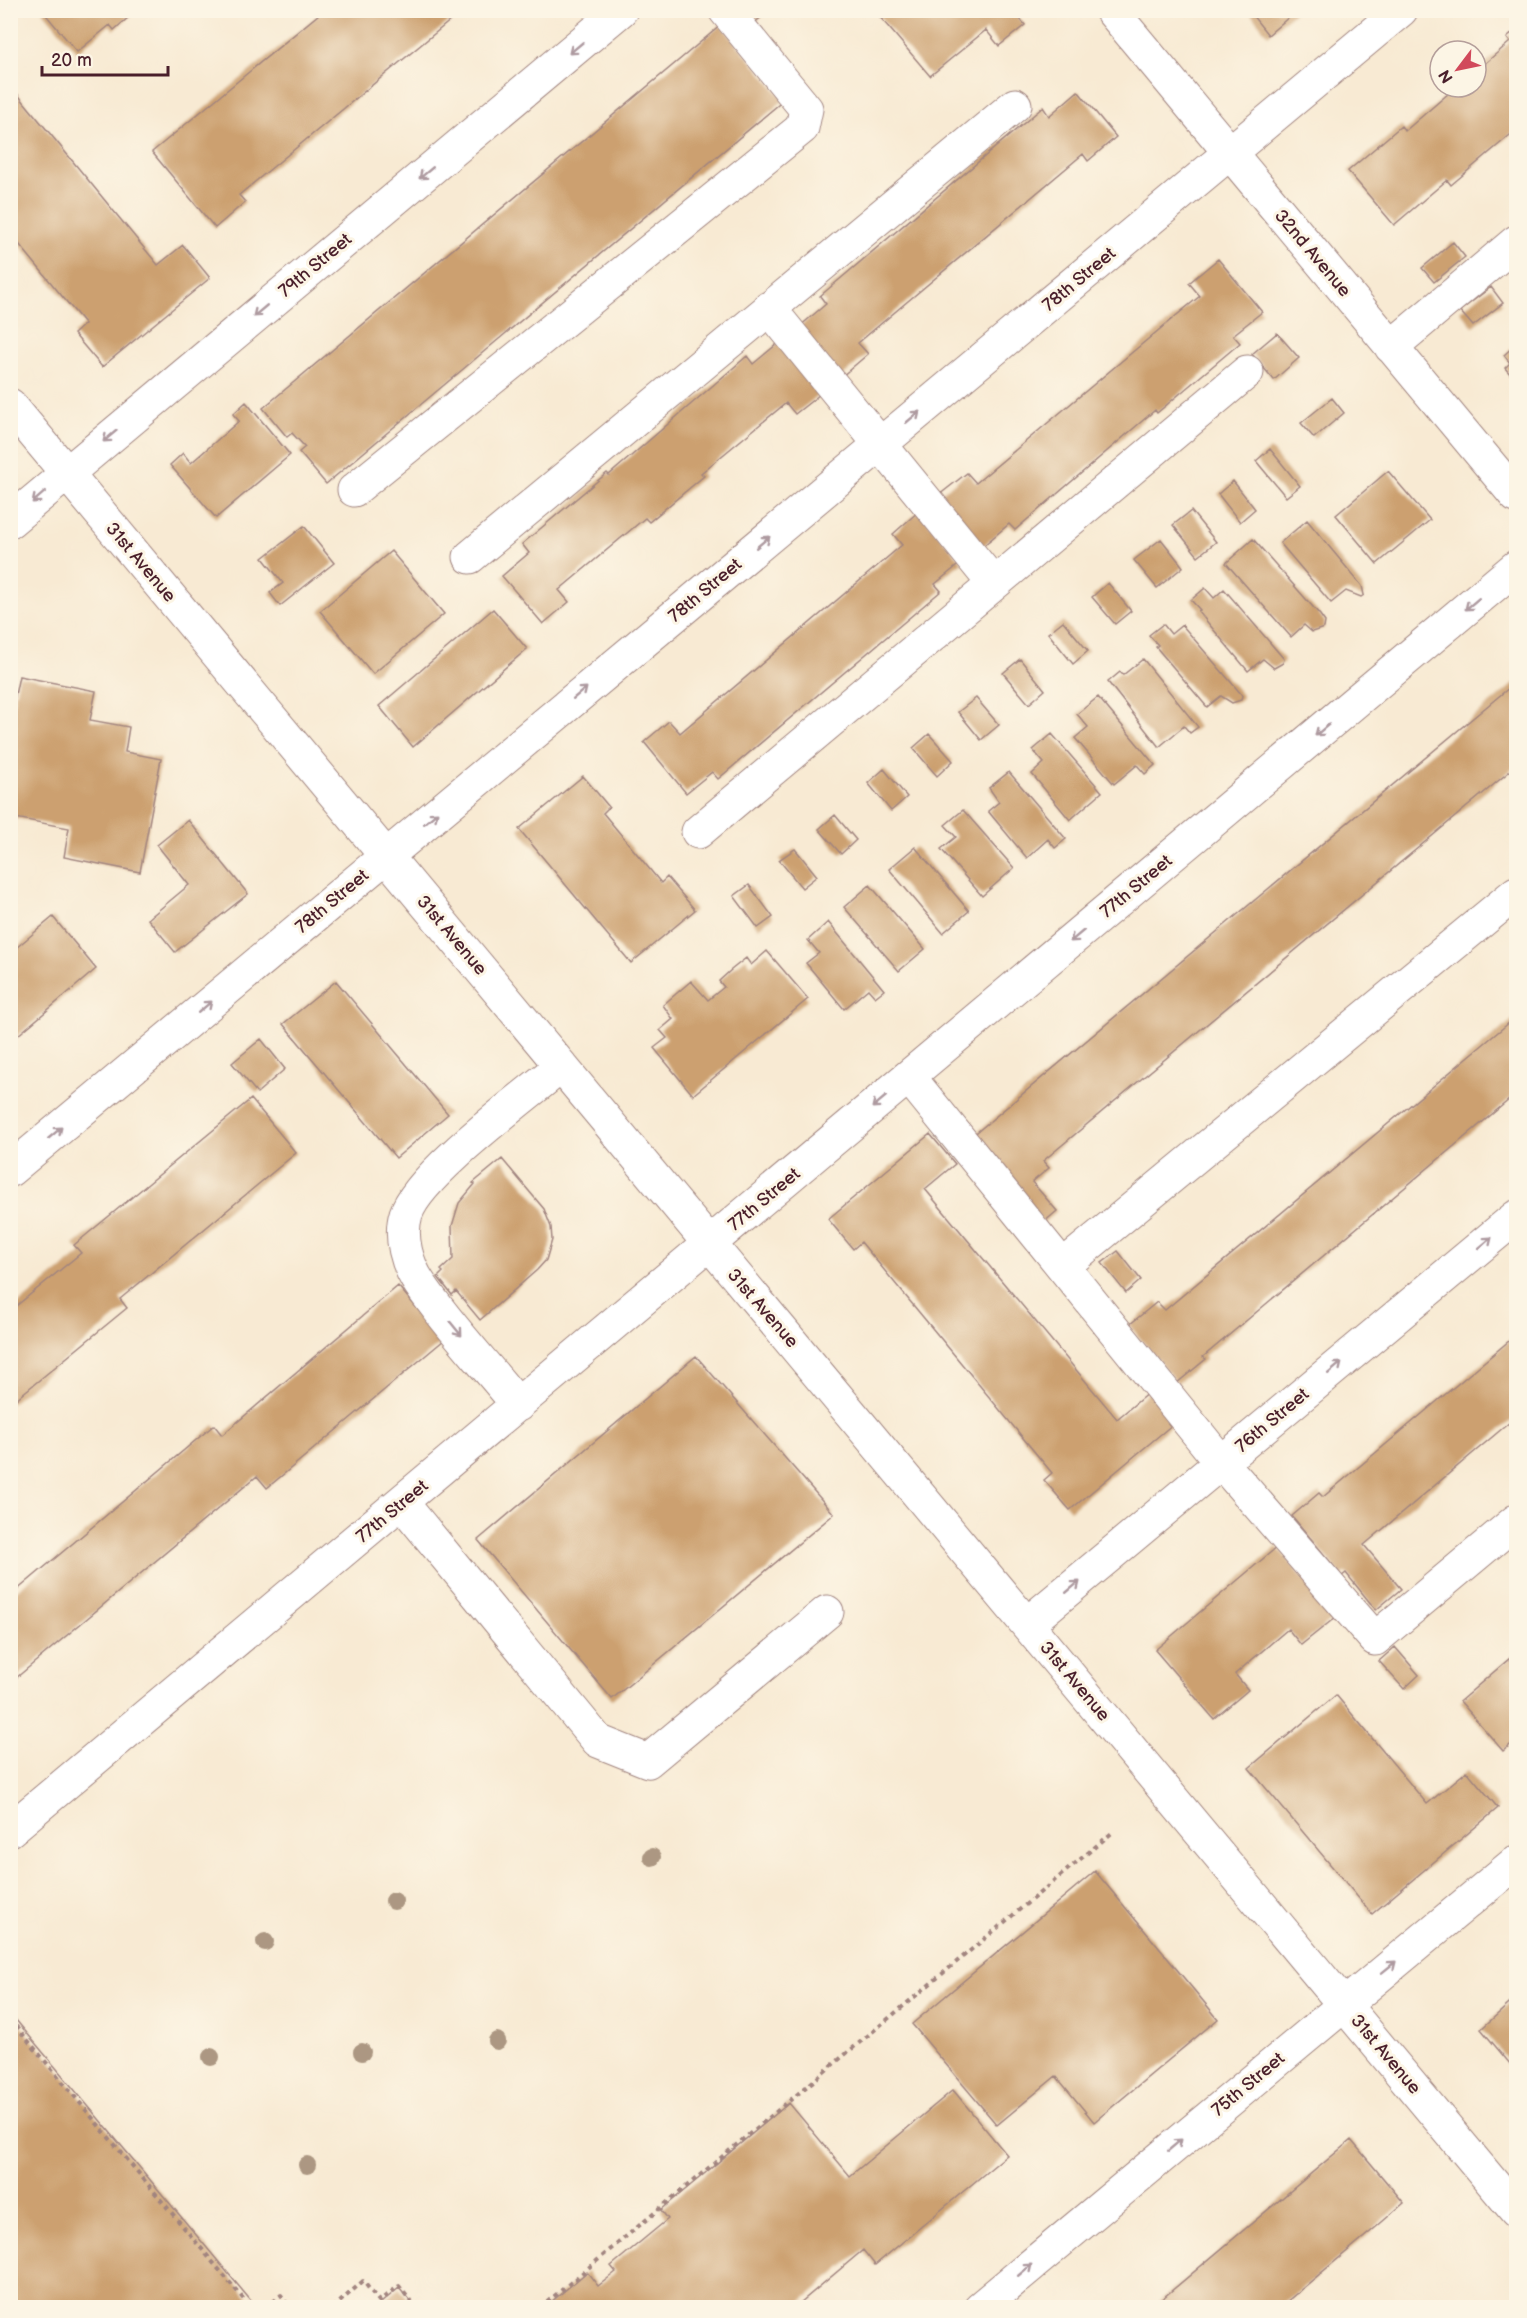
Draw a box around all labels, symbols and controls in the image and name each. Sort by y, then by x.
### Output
scale bar [42,39,168,77]
north arrow [1428,39,1488,99]
one-way arrow [569,41,584,55]
text: 20 m [51,50,92,71]
text: N [1435,66,1458,86]
one-way arrow [418,166,434,179]
street label: 32nd Avenue [1270,205,1355,301]
street label: 79th Street [275,229,356,302]
street label: 78th Street [1039,243,1120,316]
one-way arrow [253,304,268,318]
one-way arrow [905,411,921,424]
one-way arrow [102,429,118,442]
one-way arrow [32,490,47,504]
street label: 31st Avenue [101,518,180,607]
one-way arrow [755,535,770,549]
street label: 78th Street [665,554,746,627]
one-way arrow [1465,597,1480,611]
one-way arrow [572,687,588,700]
one-way arrow [1314,723,1330,736]
one-way arrow [422,812,438,825]
street label: 77th Street [1096,850,1177,922]
street label: 78th Street [292,865,373,938]
street label: 31st Avenue [412,891,491,980]
one-way arrow [1070,929,1085,943]
one-way arrow [197,1001,213,1014]
one-way arrow [872,1095,887,1109]
one-way arrow [47,1126,63,1139]
street label: 77th Street [724,1163,805,1235]
one-way arrow [1477,1237,1493,1250]
street label: 31st Avenue [723,1265,803,1352]
one-way arrow [449,1320,462,1336]
one-way arrow [1327,1361,1342,1375]
street label: 76th Street [1231,1383,1314,1457]
street label: 77th Street [352,1475,433,1547]
one-way arrow [1065,1581,1081,1594]
street label: 31st Avenue [1035,1637,1114,1726]
one-way arrow [1381,1960,1397,1973]
street label: 31st Avenue [1346,2010,1425,2099]
street label: 75th Street [1208,2048,1289,2121]
one-way arrow [1167,2138,1182,2152]
one-way arrow [1017,2263,1032,2277]

